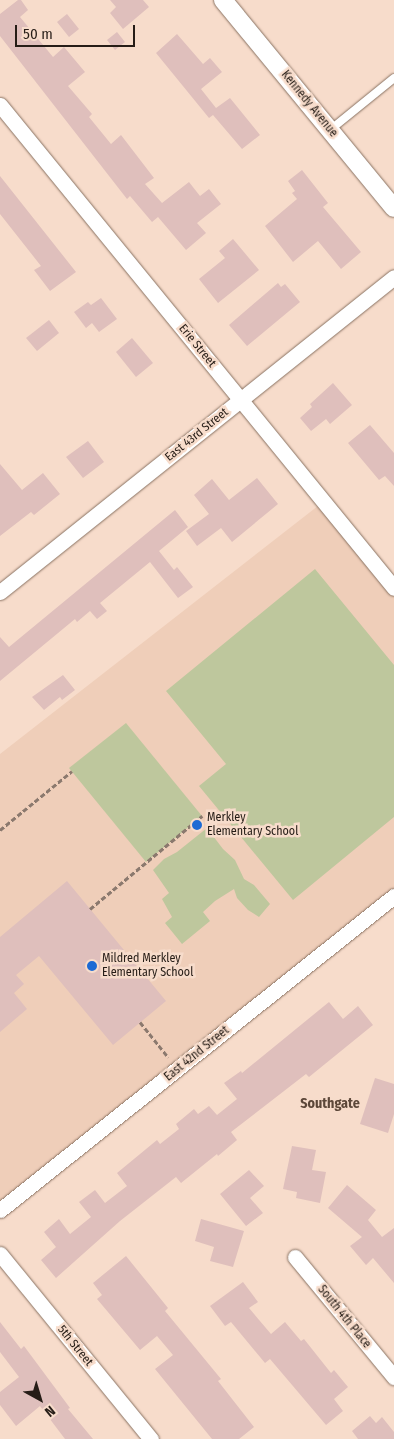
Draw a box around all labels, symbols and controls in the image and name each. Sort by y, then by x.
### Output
scale bar [18,15,138,47]
text: 50 m [23,25,53,43]
street label: Kennedy Avenue [278,68,340,140]
street label: Erie Street [175,322,219,370]
street label: East 43rd Street [163,405,231,465]
place label: Merkley Elementary School [207,811,298,839]
marker: Merkley Elementary School [191,819,203,831]
place label: Mildred Merkley Elementary School [102,952,193,980]
marker: Mildred Merkley Elementary School [86,960,98,972]
street label: East 42nd Street [162,1023,232,1085]
district label: Southgate [300,1096,360,1112]
street label: South 4th Place [314,1283,374,1351]
street label: 5th Street [54,1323,96,1369]
north arrow [15,1374,65,1424]
text: N [41,1402,58,1420]

